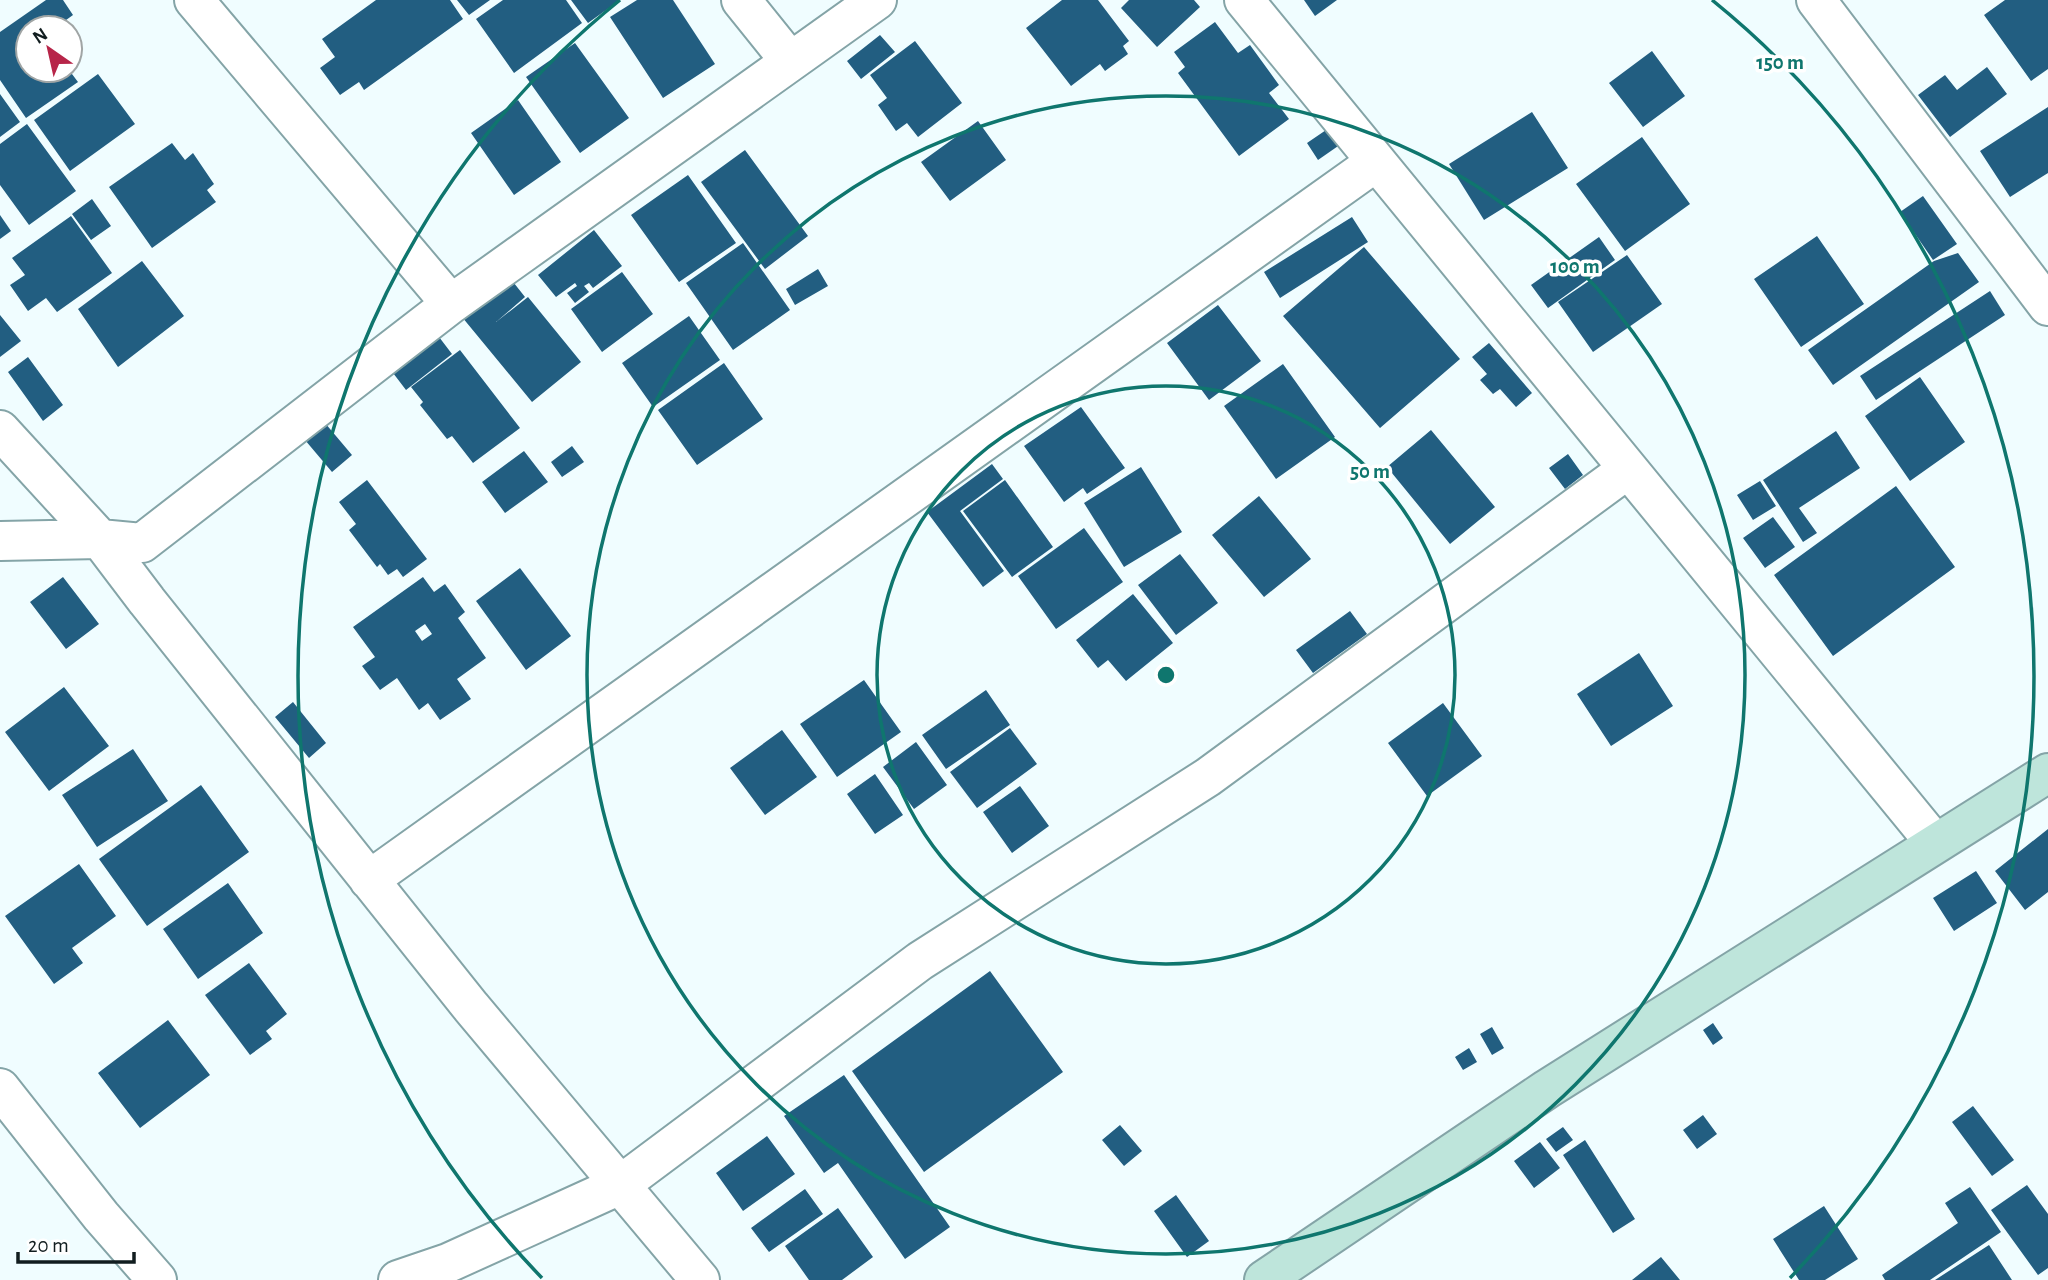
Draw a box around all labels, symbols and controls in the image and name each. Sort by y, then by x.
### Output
north arrow [14,14,84,84]
text: N [30,25,51,48]
text: 150 m [1756,52,1804,73]
text: 100 m [1550,256,1600,277]
text: 50 m [1350,461,1390,482]
centre of rings [1154,663,1178,687]
scale bar [18,1220,133,1264]
text: 20 m [28,1235,69,1256]

